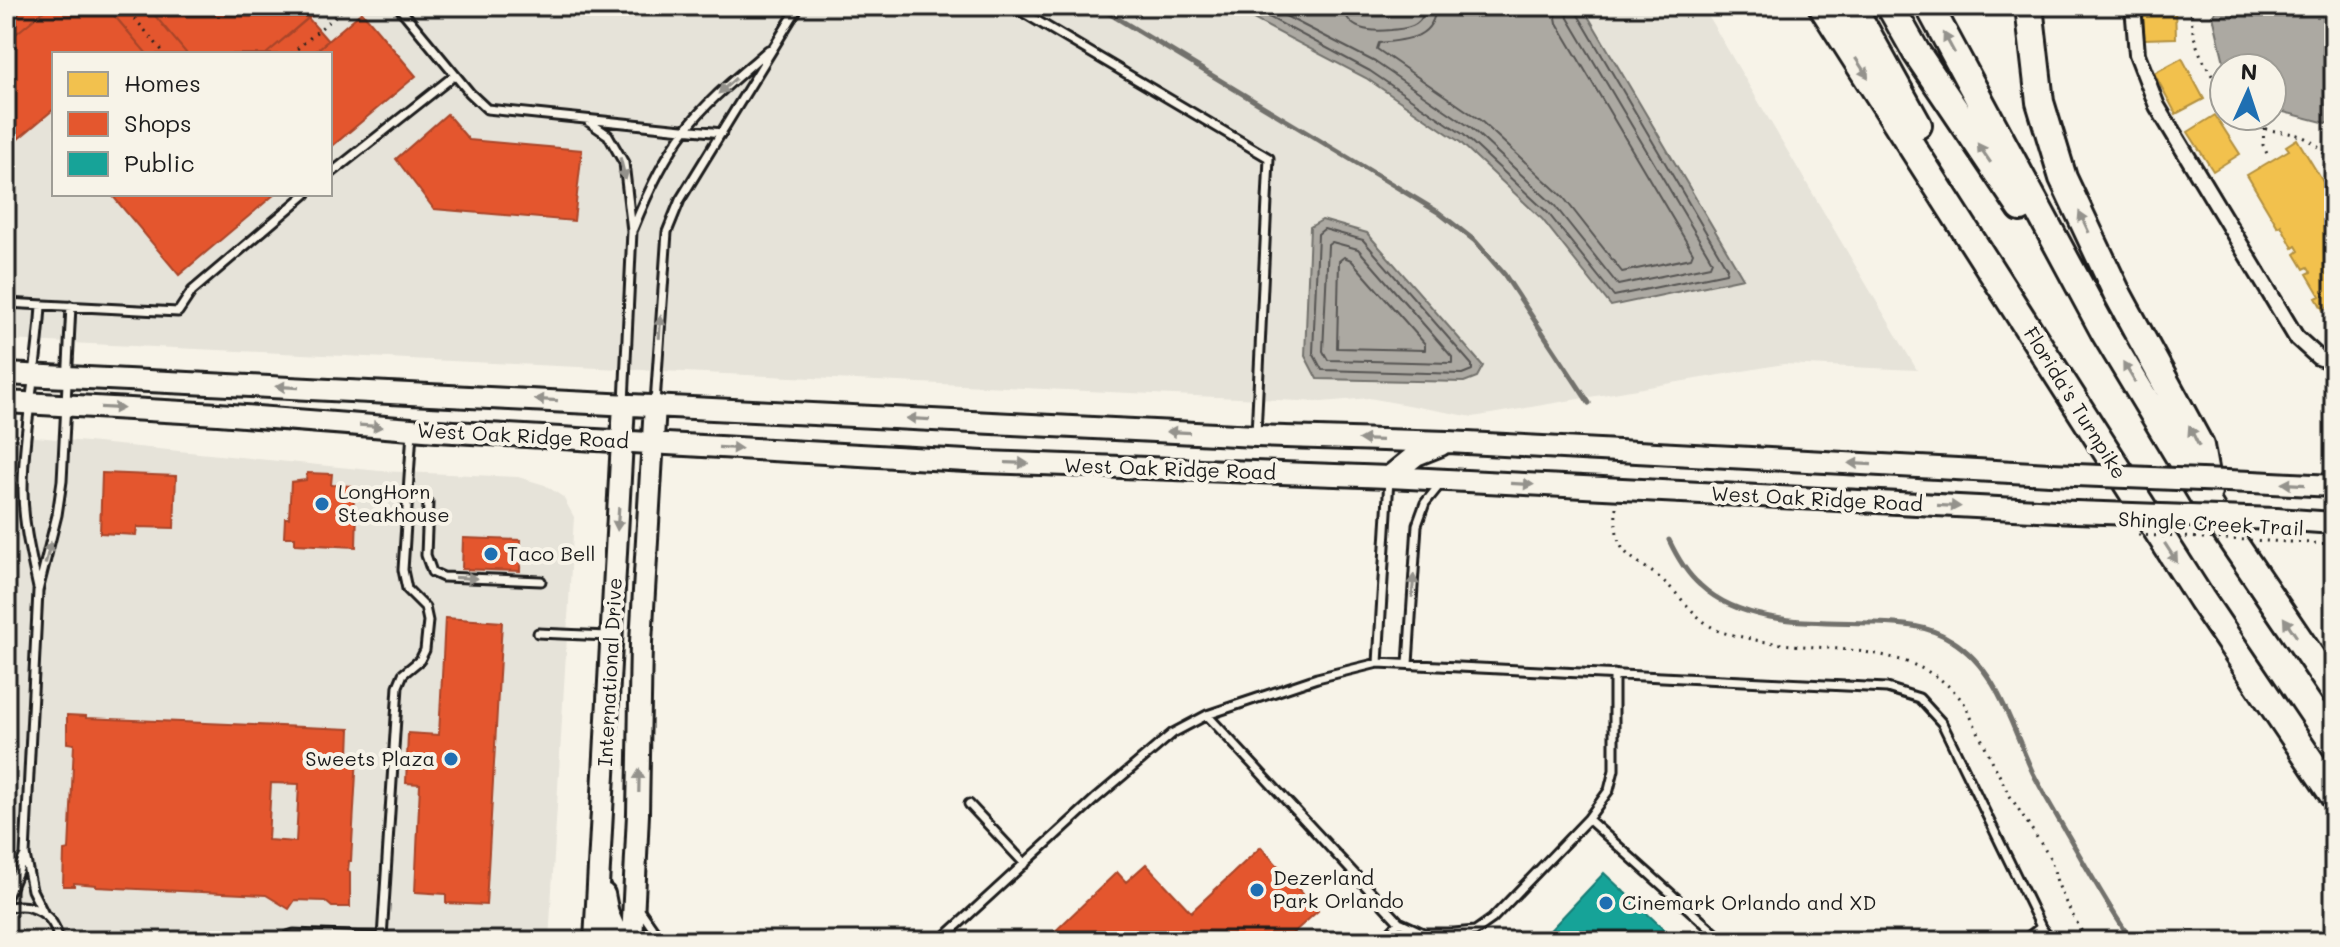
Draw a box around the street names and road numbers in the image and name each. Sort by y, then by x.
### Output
street label: Florida's Turnpike [2019,322,2133,483]
street label: West Oak Ridge Road [417,416,630,454]
street label: West Oak Ridge Road [1064,451,1276,485]
street label: West Oak Ridge Road [1711,479,1924,517]
street label: Shingle Creek Trail [2117,505,2305,541]
street label: International Drive [591,577,627,767]

